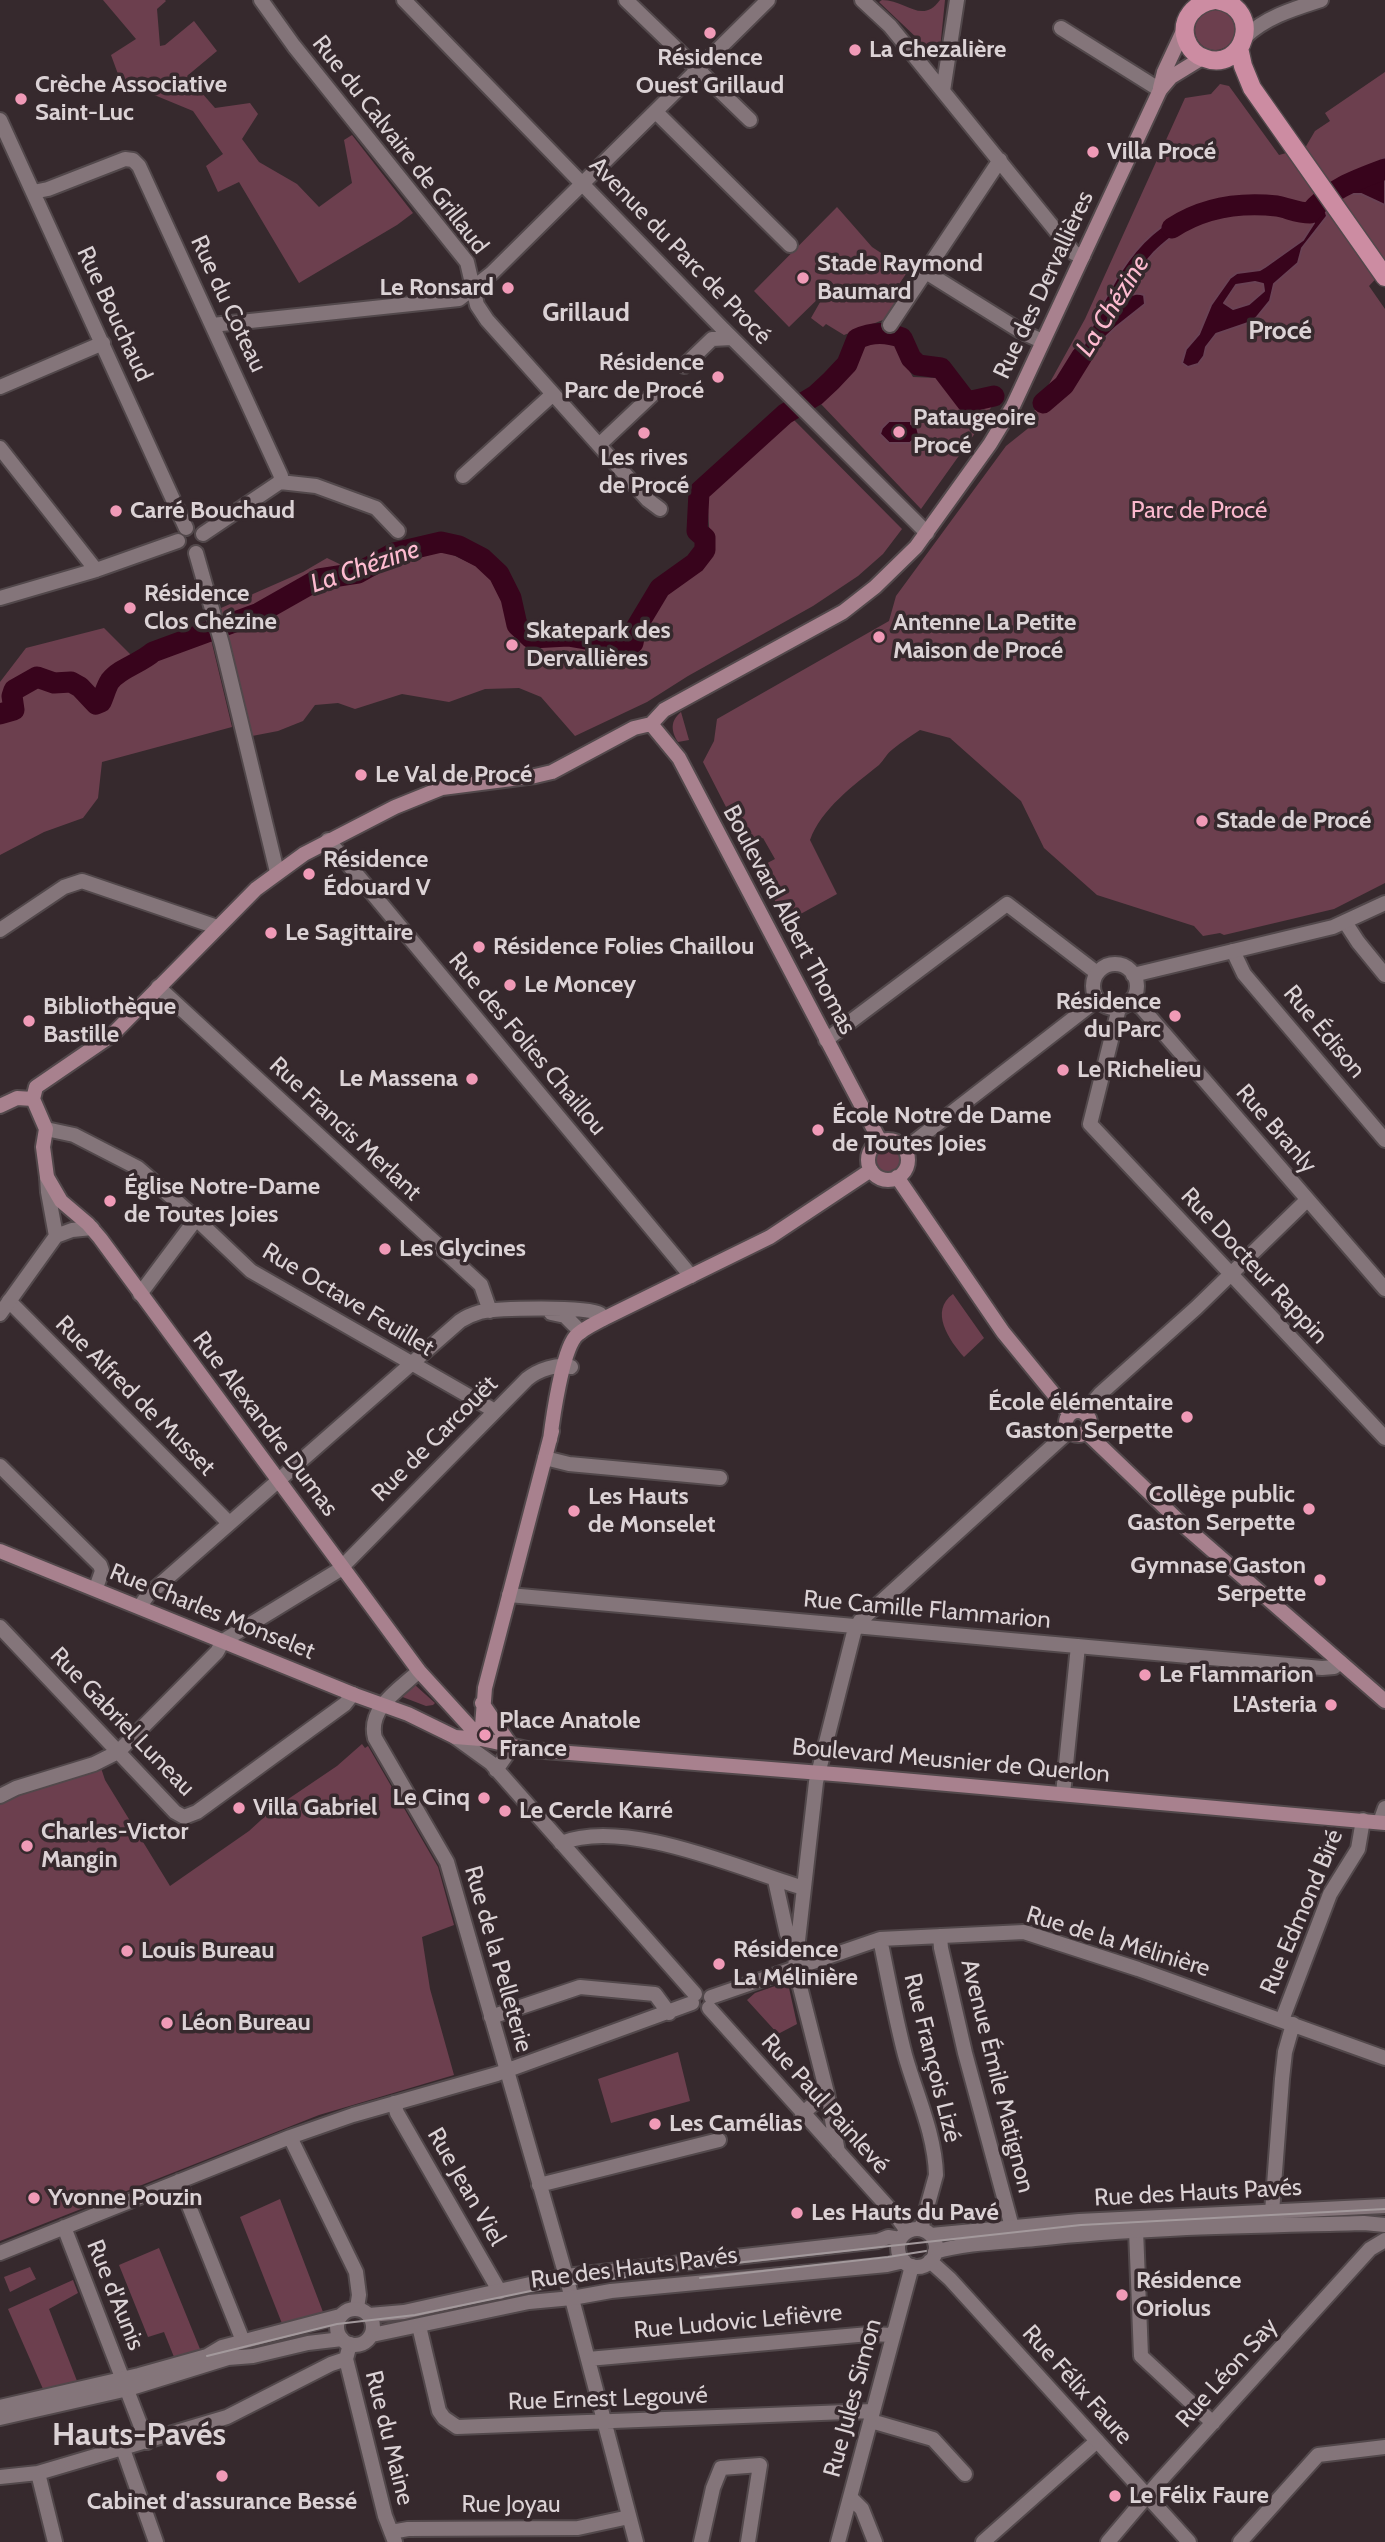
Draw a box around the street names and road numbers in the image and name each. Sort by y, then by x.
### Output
street label: Rue du Calvaire de Grillaud [306,30,494,260]
street label: Avenue du Parc de Procé [583,151,777,351]
street label: Rue des Dervallières [988,186,1100,384]
street label: Rue du Coteau [184,231,272,377]
street label: Rue Bouchaud [70,242,158,386]
street label: Boulevard Albert Thomas [716,801,862,1039]
street label: Rue des Folies Chaillou [442,947,612,1141]
street label: Rue Édison [1277,980,1371,1084]
street label: Rue Francis Merlant [263,1051,427,1207]
street label: Rue Branly [1230,1079,1322,1179]
street label: Rue Docteur Rappin [1174,1182,1334,1350]
street label: Rue Octave Feuillet [257,1237,439,1363]
street label: Rue Alfred de Musset [49,1310,221,1482]
street label: Rue Alexandre Dumas [186,1326,344,1522]
street label: Rue de Carcouët [366,1370,504,1508]
street label: Rue Charles Monselet [105,1558,319,1666]
street label: Rue Camille Flammarion [802,1585,1052,1635]
street label: Rue Gabriel Luneau [44,1642,200,1802]
street label: Boulevard Meusnier de Querlon [791,1733,1111,1789]
street label: Rue Edmond Biré [1254,1825,1350,1999]
street label: Rue de la Pelleterie [458,1863,538,2055]
street label: Rue de la Mélinière [1023,1900,1213,1984]
street label: Avenue Émile Matignon [954,1956,1040,2196]
street label: Rue François Lizé [897,1971,967,2145]
street label: Rue Paul Painlevé [755,2028,895,2180]
street label: Rue Jean Viel [421,2123,511,2251]
street label: Rue des Hauts Pavés [1093,2173,1303,2213]
street label: Rue d'Aunis [80,2236,150,2354]
street label: Rue des Hauts Pavés [529,2241,739,2295]
street label: Rue Ludovic Lefièvre [633,2299,843,2345]
street label: Rue Léon Say [1170,2312,1284,2434]
street label: Rue Jules Simon [818,2316,888,2480]
street label: Rue Félix Faure [1016,2319,1138,2451]
street label: Rue du Maine [358,2368,420,2508]
street label: Rue Ernest Legouvé [508,2381,708,2417]
street label: Rue Joyau [461,2491,561,2519]

